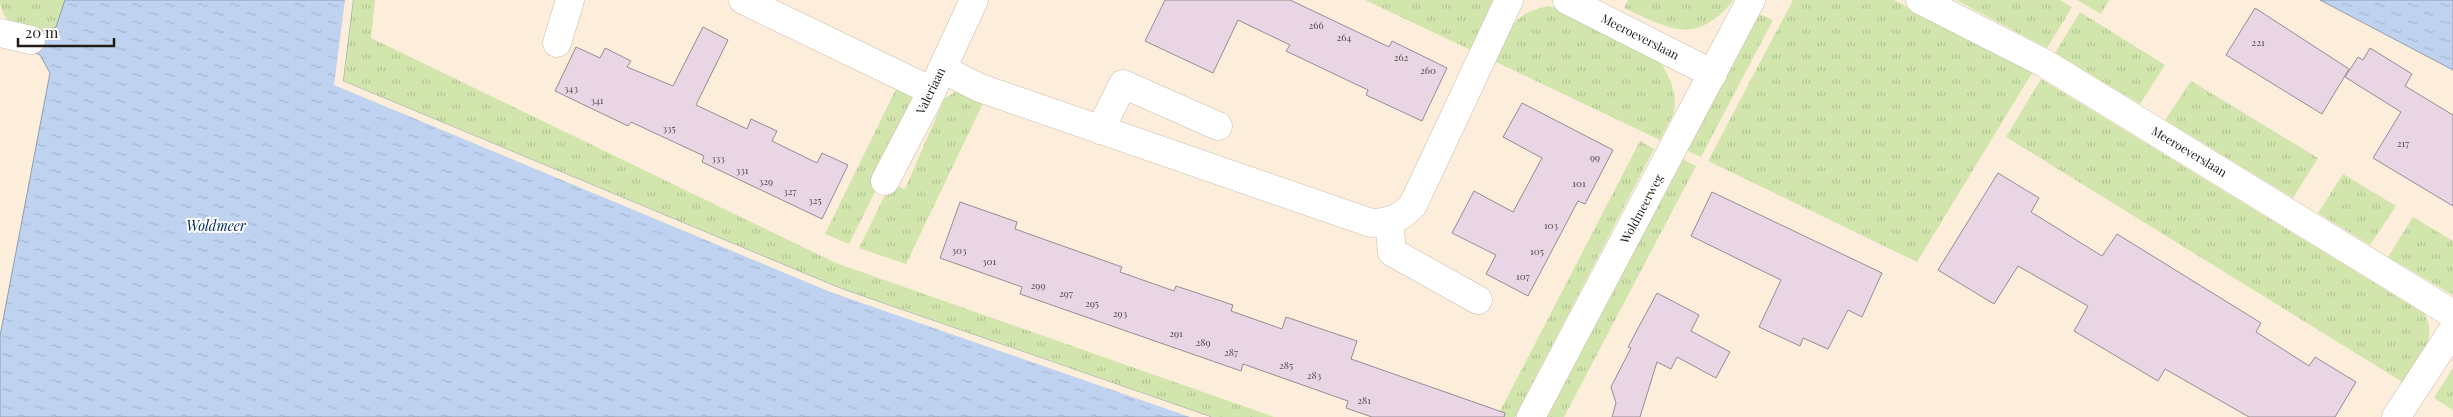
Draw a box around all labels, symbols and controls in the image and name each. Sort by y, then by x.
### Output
street label: Meeroeverslaan [1599,10,1682,63]
scale bar [18,15,114,47]
house number: 266 [1308,18,1324,32]
text: 20 m [25,22,59,42]
house number: 264 [1337,30,1352,44]
house number: 221 [2251,35,2265,49]
house number: 262 [1394,50,1409,64]
house number: 260 [1420,63,1436,77]
street label: Valeriaan [911,65,948,118]
house number: 343 [564,81,578,95]
house number: 341 [590,93,604,107]
house number: 335 [662,121,676,135]
street label: Meeroeverslaan [2149,122,2230,180]
house number: 217 [2397,136,2409,150]
house number: 99 [1590,150,1600,164]
house number: 333 [711,151,725,165]
house number: 331 [736,163,749,177]
street label: Woldmeerweg [1616,170,1666,247]
house number: 329 [759,174,773,188]
house number: 101 [1572,176,1586,190]
house number: 327 [783,184,797,198]
house number: 325 [808,193,822,207]
water label: Woldmeer [186,216,247,235]
house number: 103 [1544,218,1559,232]
house number: 303 [951,243,967,257]
house number: 105 [1530,244,1544,258]
house number: 301 [982,254,996,268]
house number: 107 [1516,269,1530,283]
house number: 299 [1031,278,1045,292]
house number: 297 [1059,286,1073,300]
house number: 295 [1085,296,1099,310]
house number: 293 [1113,306,1128,320]
house number: 291 [1169,326,1183,340]
house number: 289 [1195,335,1211,349]
house number: 287 [1224,345,1238,359]
house number: 285 [1279,358,1293,372]
house number: 283 [1307,368,1322,382]
house number: 281 [1357,393,1371,407]

